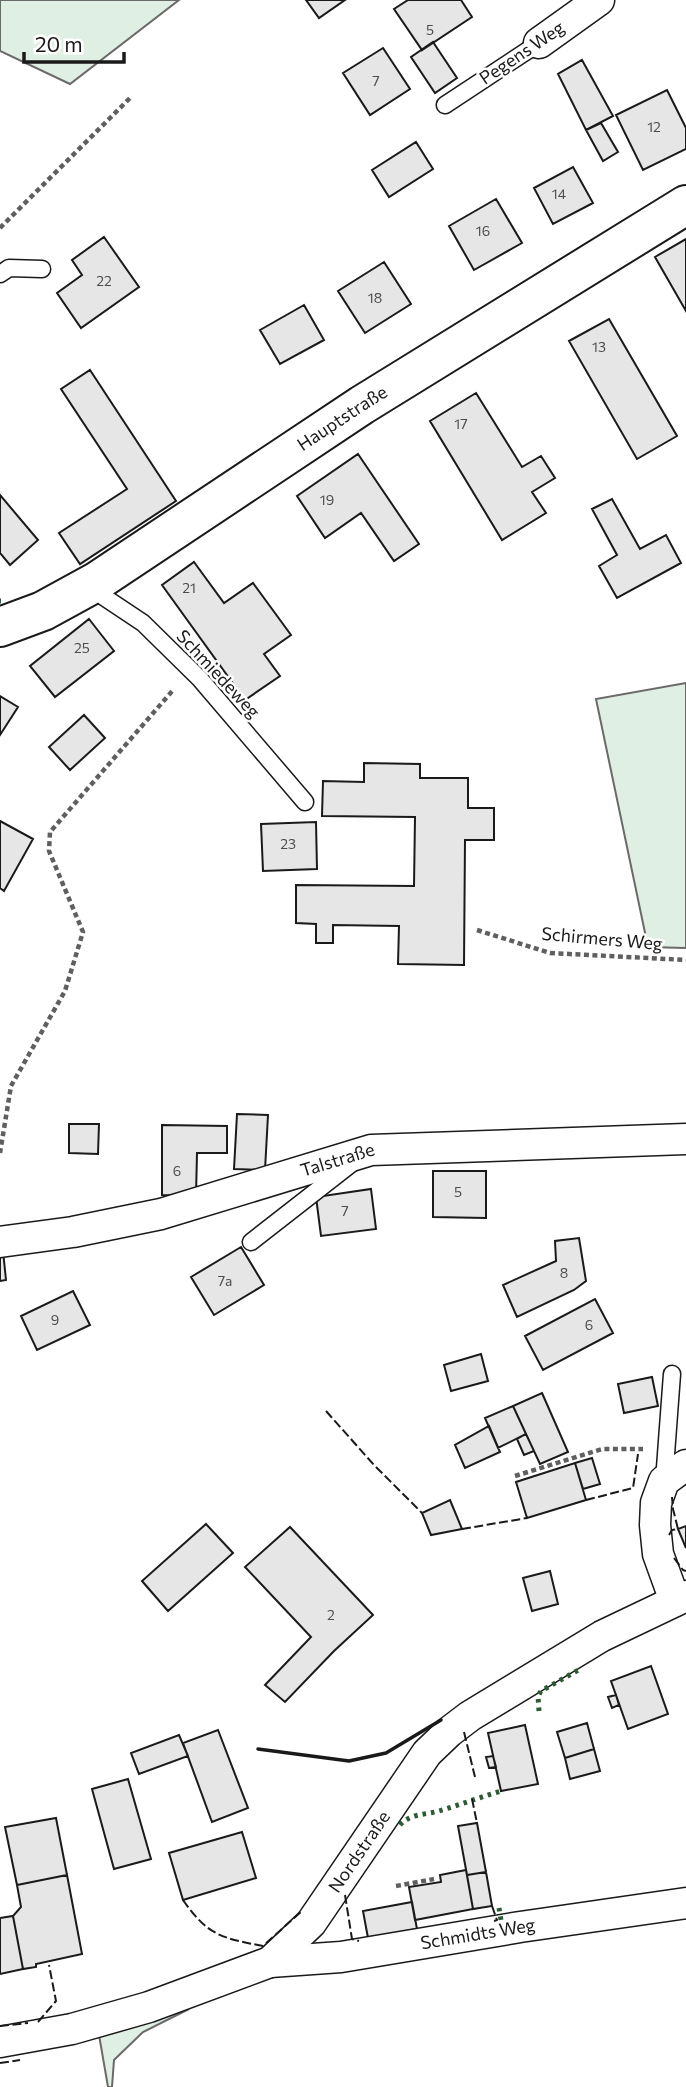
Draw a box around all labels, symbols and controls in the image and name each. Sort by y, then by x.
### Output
street label: Pegens Weg [475,16,568,89]
scale bar [24,21,124,65]
house number: 5 [426,21,434,38]
text: 20 m [35,31,83,56]
house number: 7 [372,72,380,89]
house number: 12 [647,118,661,135]
house number: 14 [552,185,567,202]
house number: 16 [476,222,490,239]
house number: 22 [96,272,112,289]
house number: 18 [368,289,382,306]
house number: 13 [592,338,606,355]
street label: Hauptstraße [293,380,391,455]
house number: 17 [454,415,468,432]
house number: 19 [320,491,334,508]
house number: 21 [182,579,196,596]
street label: Schmiedeweg [172,625,265,722]
house number: 25 [74,639,90,656]
house number: 23 [280,835,296,852]
street label: Schirmers Weg [541,922,664,954]
street label: Talstraße [297,1138,377,1181]
house number: 6 [173,1162,181,1179]
house number: 5 [454,1183,462,1200]
house number: 7 [341,1202,349,1219]
house number: 8 [560,1264,568,1281]
house number: 7a [218,1272,232,1289]
house number: 9 [51,1311,59,1328]
house number: 6 [585,1316,593,1333]
house number: 2 [327,1606,335,1623]
street label: Nordstraße [323,1806,394,1896]
street label: Schmidts Weg [419,1913,537,1954]

